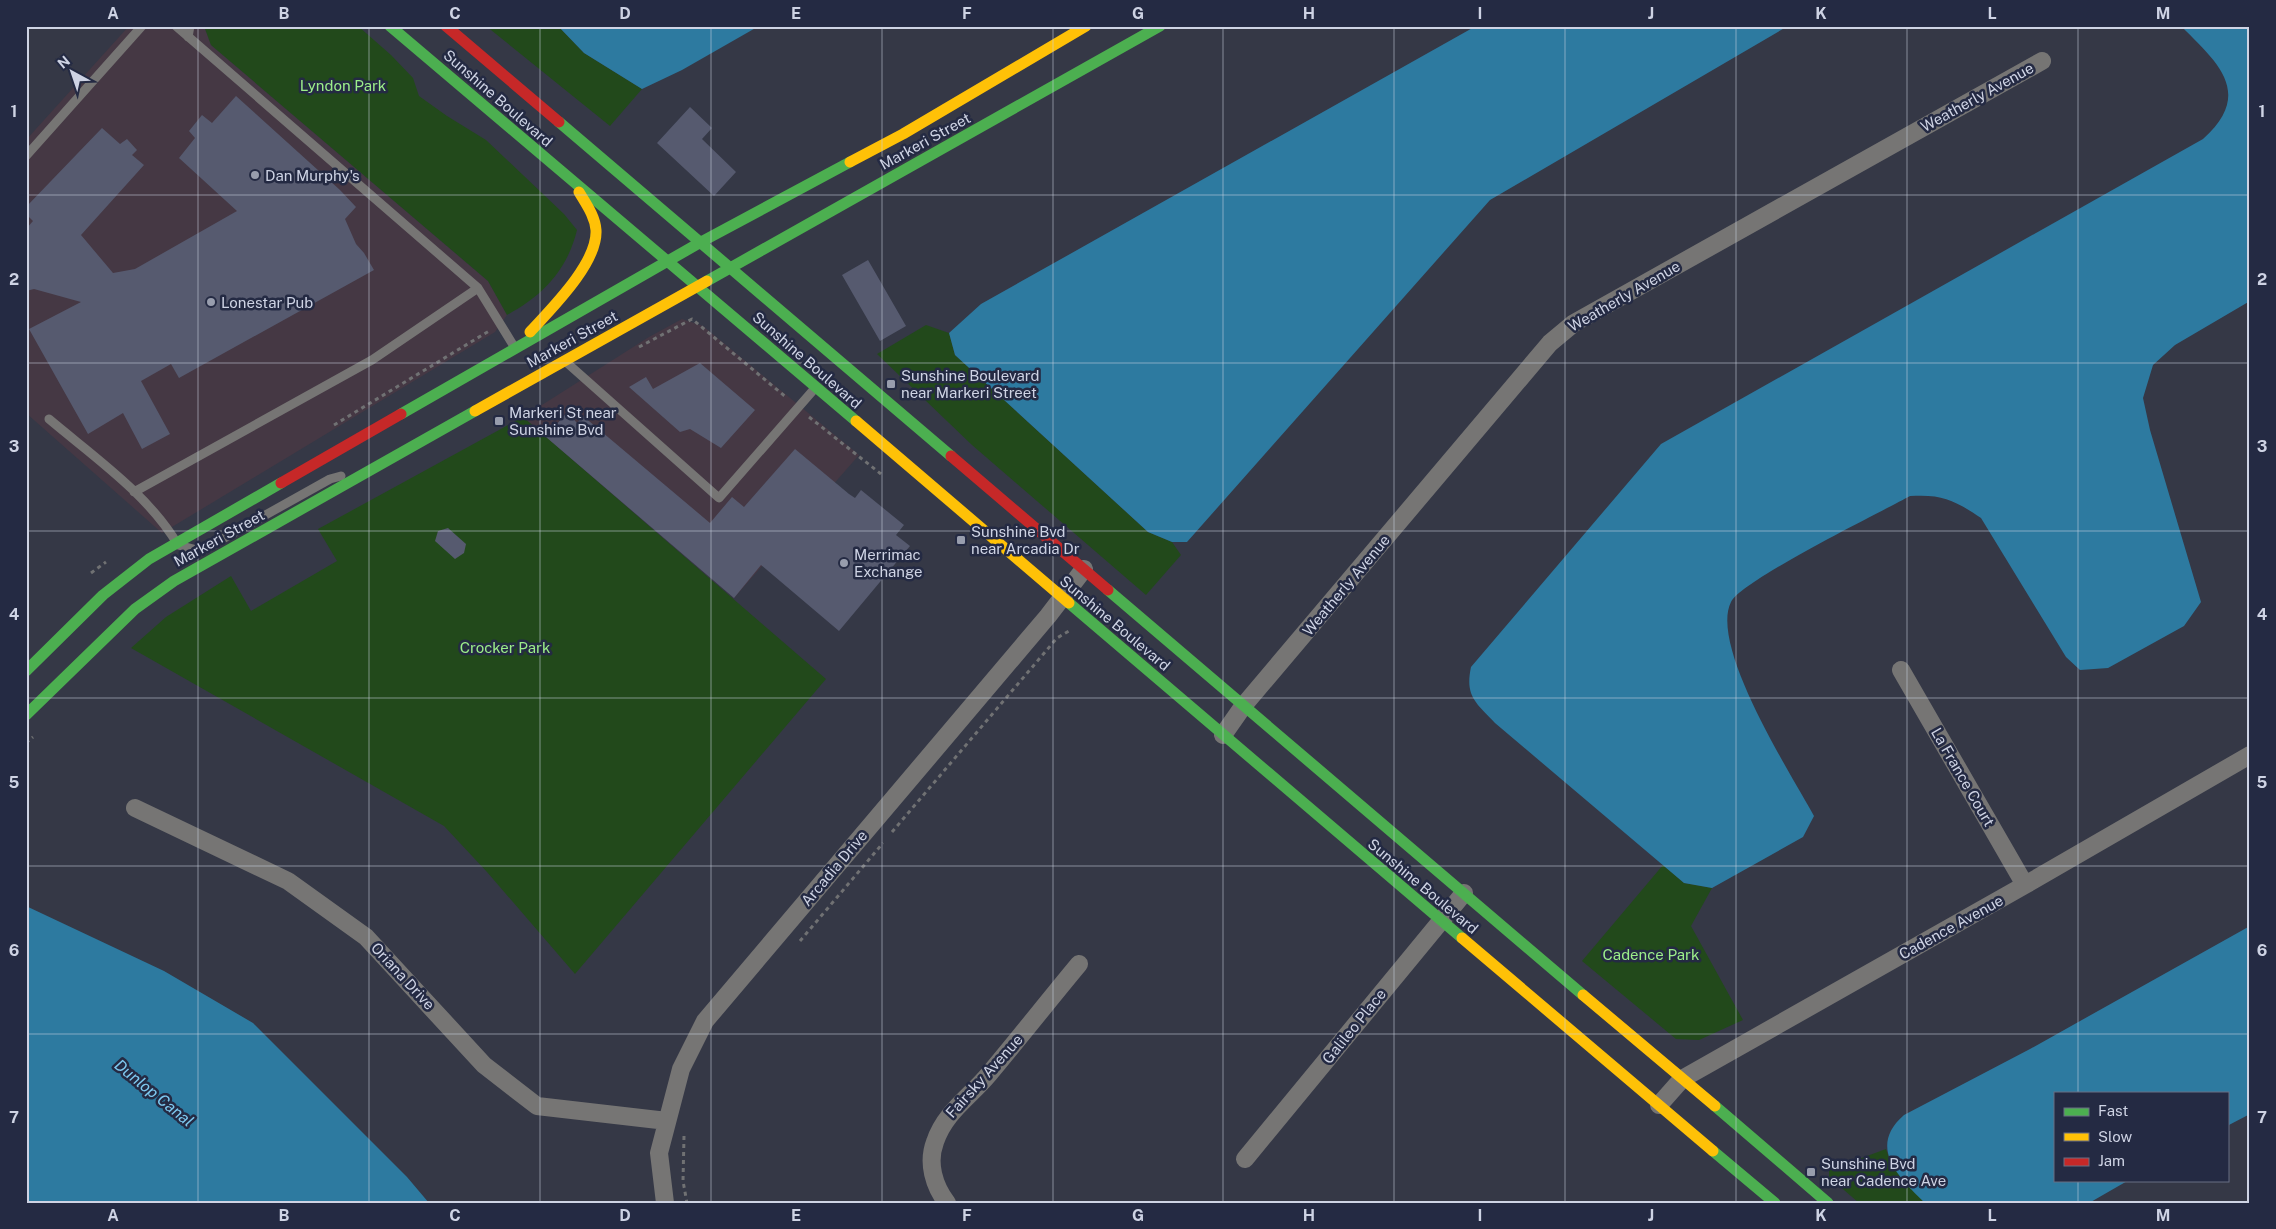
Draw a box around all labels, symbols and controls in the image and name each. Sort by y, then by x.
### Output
text: A [107,4,119,23]
text: B [279,4,290,23]
text: C [449,4,461,23]
text: D [619,4,631,23]
text: E [791,4,801,23]
text: F [962,4,972,23]
text: G [1132,4,1144,23]
text: H [1303,4,1315,23]
text: I [1478,4,1482,23]
text: J [1648,4,1654,23]
text: K [1815,4,1827,23]
text: L [1987,4,1997,23]
text: M [2156,4,2170,23]
street label: Sunshine Boulevard [440,46,556,150]
north arrow [48,48,98,98]
text: N [54,52,73,72]
street label: Weatherly Avenue [1918,59,2036,135]
park label: Lyndon Park [300,77,386,94]
text: 1 [11,102,17,121]
text: 1 [2259,102,2265,121]
street label: Markeri Street [877,109,973,173]
place label: Dan Murphy's [265,167,360,184]
marker: Dan Murphy's [249,169,261,181]
street label: Weatherly Avenue [1565,257,1683,335]
text: 2 [9,270,19,289]
text: 2 [2257,270,2267,289]
place label: Lonestar Pub [221,294,313,311]
marker: Lonestar Pub [205,296,217,308]
street label: Markeri Street [524,307,620,371]
street label: Sunshine Boulevard [749,308,865,412]
place label: Sunshine Boulevard near Markeri Street [901,367,1039,401]
marker: Sunshine Boulevard near Markeri Street [885,378,897,390]
place label: Markeri St near Sunshine Bvd [509,404,617,438]
marker: Markeri St near Sunshine Bvd [493,415,505,427]
text: 3 [9,437,19,456]
text: 3 [2257,437,2267,456]
street label: Markeri Street [171,506,267,570]
place label: Sunshine Bvd near Arcadia Dr [971,523,1080,557]
street label: Weatherly Avenue [1299,531,1393,639]
marker: Sunshine Bvd near Arcadia Dr [955,534,967,546]
place label: Merrimac Exchange [854,546,923,580]
marker: Merrimac Exchange [838,557,850,569]
street label: Sunshine Boulevard [1057,572,1173,674]
text: 4 [9,605,20,624]
text: 4 [2257,605,2268,624]
park label: Crocker Park [460,639,550,656]
street label: La France Court [1928,725,1998,829]
text: 5 [9,773,20,792]
text: 5 [2257,773,2268,792]
street label: Arcadia Drive [797,827,871,909]
street label: Sunshine Boulevard [1365,835,1481,937]
street label: Cadence Avenue [1896,891,2006,963]
street label: Oriana Drive [368,939,438,1013]
text: 6 [9,941,19,960]
text: 6 [2257,941,2267,960]
park label: Cadence Park [1603,946,1699,963]
street label: Galileo Place [1319,985,1389,1067]
street label: Fairsky Avenue [942,1031,1026,1121]
water label: Dunlop Canal [111,1055,197,1131]
legend [2054,1092,2228,1182]
text: Fast [2098,1102,2128,1119]
text: 7 [9,1108,19,1127]
text: 7 [2257,1108,2267,1127]
text: Slow [2098,1128,2133,1145]
text: Jam [2098,1152,2125,1169]
place label: Sunshine Bvd near Cadence Ave [1821,1155,1946,1189]
marker: Sunshine Bvd near Cadence Ave [1805,1166,1817,1178]
text: A [107,1206,119,1225]
text: B [279,1206,290,1225]
text: C [449,1206,461,1225]
text: D [619,1206,631,1225]
text: E [791,1206,801,1225]
text: F [962,1206,972,1225]
text: G [1132,1206,1144,1225]
text: H [1303,1206,1315,1225]
text: I [1478,1206,1482,1225]
text: J [1648,1206,1654,1225]
text: K [1815,1206,1827,1225]
text: L [1987,1206,1997,1225]
text: M [2156,1206,2170,1225]

